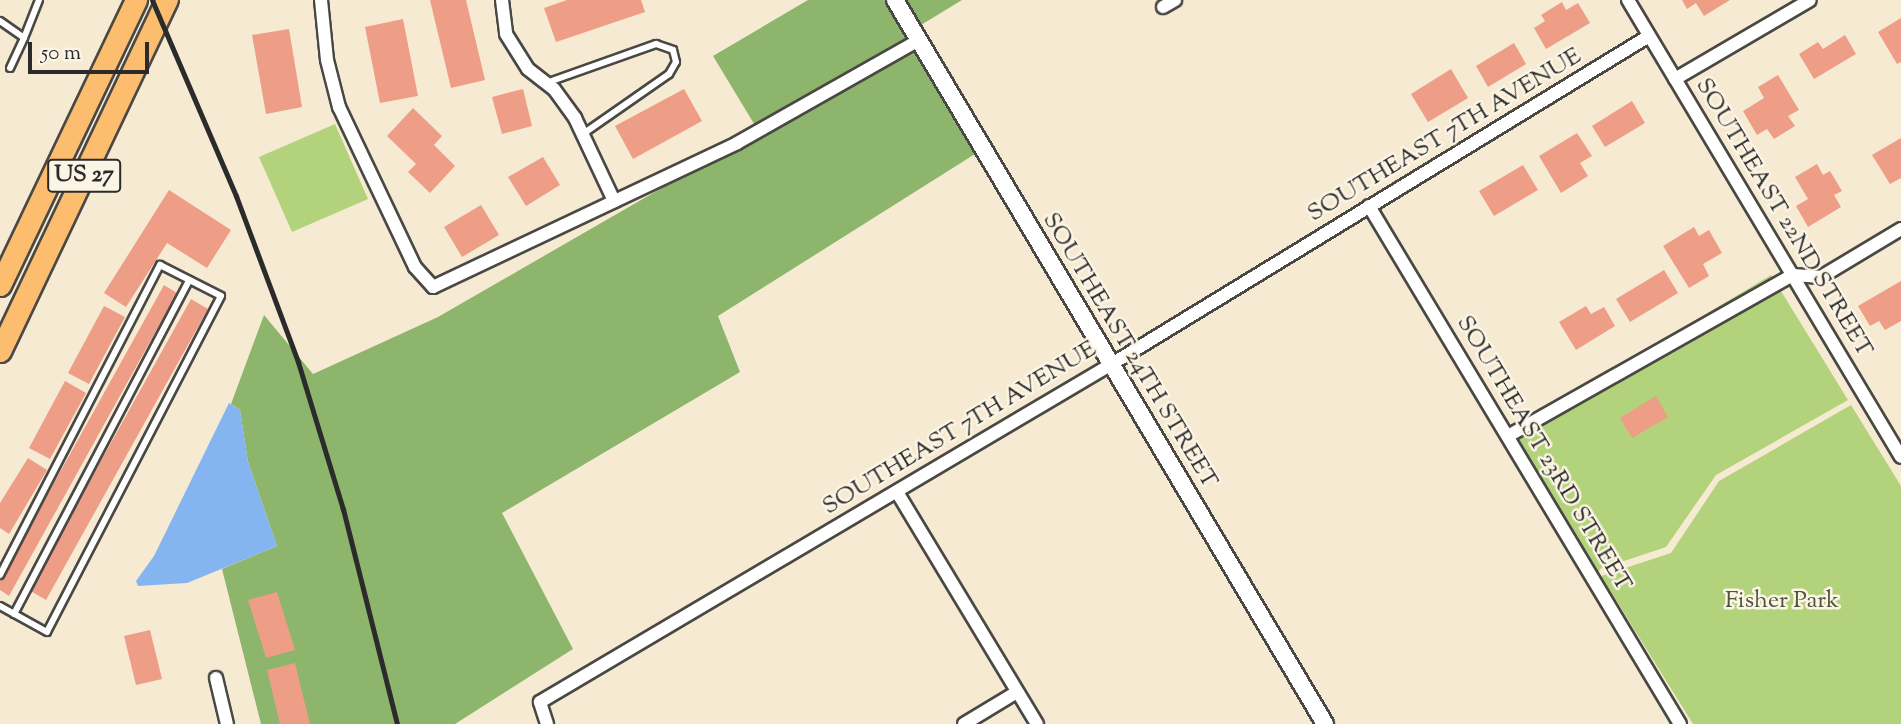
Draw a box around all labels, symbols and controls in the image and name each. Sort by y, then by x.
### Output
scale bar [32,28,152,72]
text: 50 m [41,39,81,69]
street label: SOUTHEAST 7TH AVENUE [1303,43,1587,229]
street label: SOUTHEAST 22ND STREET [1688,73,1878,363]
road number: US 27 [46,156,122,196]
street label: SOUTHEAST 24TH STREET [1035,208,1223,494]
street label: SOUTHEAST 23RD STREET [1449,311,1637,597]
street label: SOUTHEAST 7TH AVENUE [818,336,1102,522]
park label: Fisher Park [1725,588,1839,616]

